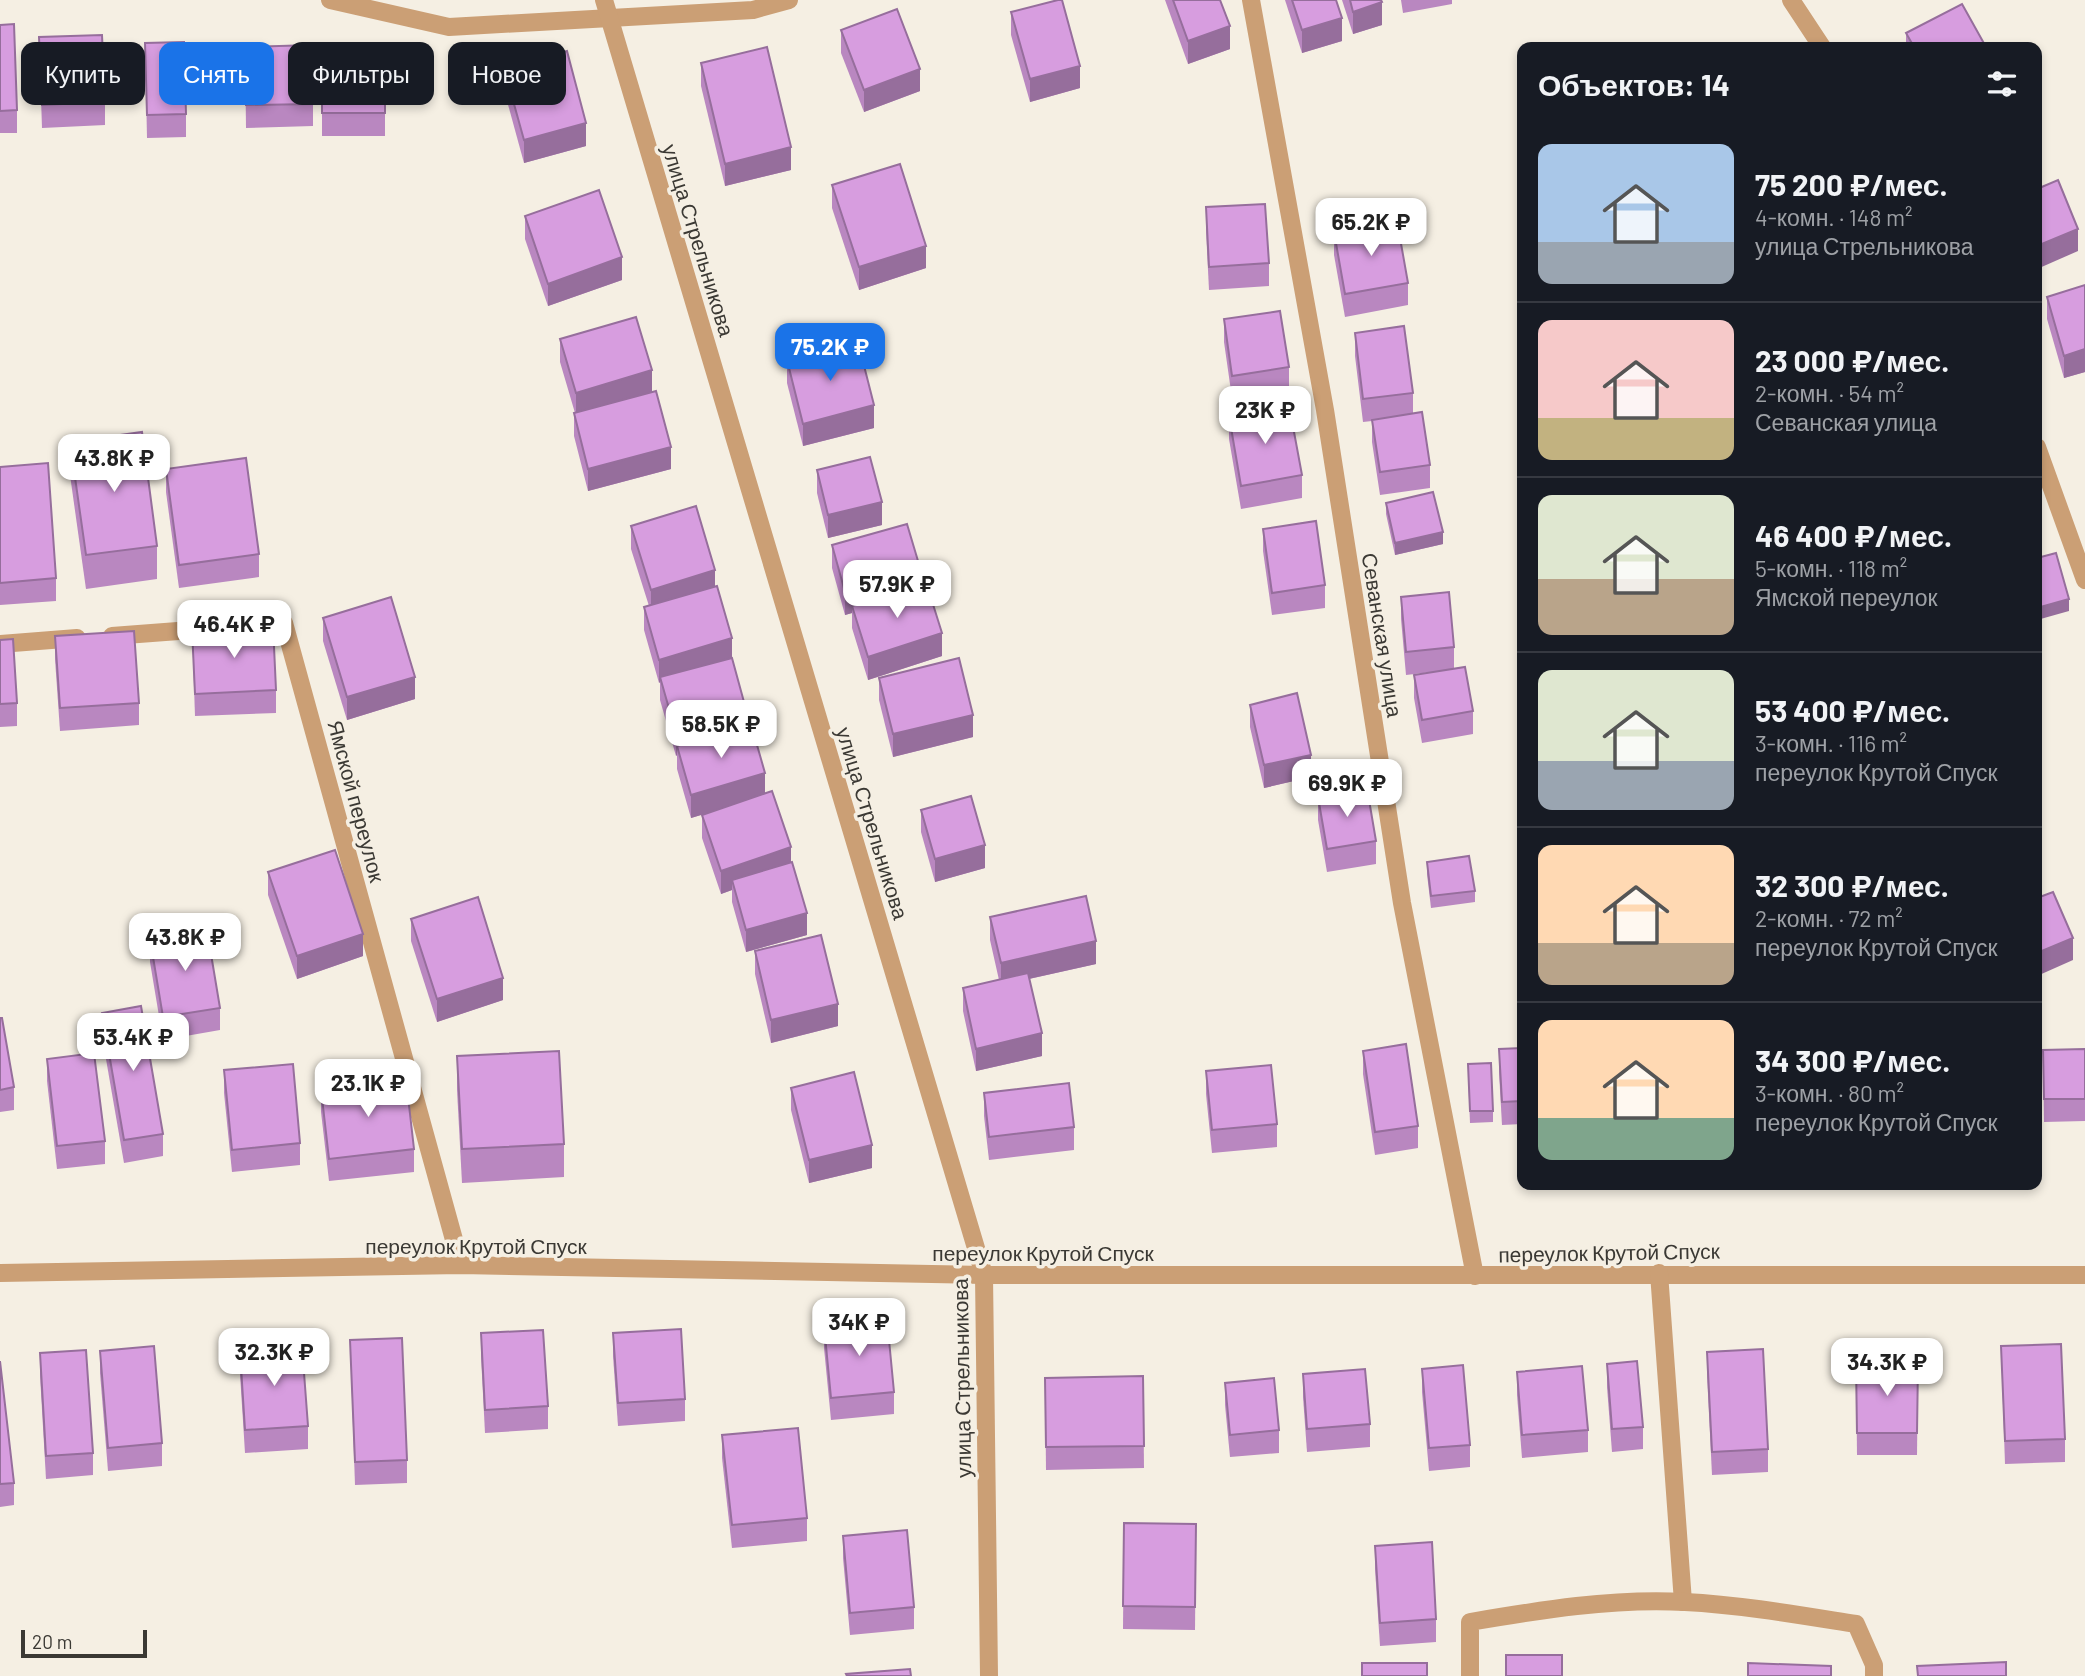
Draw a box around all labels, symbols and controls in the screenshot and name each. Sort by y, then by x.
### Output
chip: Купить [21,42,145,105]
chip: Снять [159,42,274,105]
chip: Фильтры [288,42,434,105]
chip: Новое [448,42,566,105]
icon: filters [1983,65,2021,103]
text: Объектов: 14 [1538,66,1730,102]
street label: улица Стрельникова [658,141,740,339]
text: 75 200 ₽/мес. [1755,166,1948,202]
icon: home [1594,172,1678,256]
pin: 65.2K ₽ [1306,198,1436,258]
text: 4-комн. · 148 m² [1755,203,1913,231]
text: 65.2K ₽ [1332,207,1410,235]
text: улица Стрельникова [1755,232,1974,260]
pin: 75.2K ₽ [765,324,895,383]
text: 75.2K ₽ [791,332,869,360]
text: 23 000 ₽/мес. [1755,342,1949,378]
icon: home [1594,348,1678,432]
text: 2-комн. · 54 m² [1755,379,1904,407]
pin: 23K ₽ [1216,386,1314,446]
text: 23K ₽ [1235,395,1295,423]
text: Севанская улица [1755,408,1937,436]
pin: 43.8K ₽ [49,434,179,494]
text: 43.8K ₽ [74,443,154,471]
text: 46 400 ₽/мес. [1755,517,1952,553]
icon: home [1594,523,1678,607]
street label: Севанская улица [1358,551,1408,719]
text: 5-комн. · 118 m² [1755,554,1907,582]
pin: 57.9K ₽ [832,560,962,620]
text: 57.9K ₽ [859,569,935,597]
text: Ямской переулок [1755,583,1938,611]
pin: 46.4K ₽ [169,600,299,660]
text: 46.4K ₽ [193,609,275,637]
text: 53 400 ₽/мес. [1755,692,1950,728]
icon: home [1594,698,1678,782]
pin: 58.5K ₽ [656,700,786,760]
text: 58.5K ₽ [682,709,760,737]
street label: Ямской переулок [323,717,391,886]
street label: улица Стрельникова [832,724,914,922]
text: 3-комн. · 116 m² [1755,729,1907,757]
text: переулок Крутой Спуск [1755,758,1998,786]
pin: 69.9K ₽ [1282,760,1412,819]
text: 69.9K ₽ [1308,768,1386,796]
text: 32 300 ₽/мес. [1755,867,1949,903]
icon: home [1594,873,1678,957]
text: 2-комн. · 72 m² [1755,904,1903,932]
pin: 43.8K ₽ [120,914,250,973]
text: 43.8K ₽ [145,922,225,950]
text: переулок Крутой Спуск [1755,933,1998,961]
pin: 53.4K ₽ [68,1014,198,1073]
text: 53.4K ₽ [93,1022,173,1050]
text: 34 300 ₽/мес. [1755,1042,1950,1078]
icon: home [1594,1048,1678,1132]
pin: 23.1K ₽ [303,1060,433,1119]
text: 23.1K ₽ [331,1068,405,1096]
text: 3-комн. · 80 m² [1755,1079,1904,1107]
text: переулок Крутой Спуск [1755,1108,1998,1136]
street label: переулок Крутой Спуск [365,1233,588,1258]
street label: переулок Крутой Спуск [1498,1238,1721,1266]
street label: переулок Крутой Спуск [932,1240,1155,1265]
street label: улица Стрельникова [947,1278,975,1478]
pin: 34K ₽ [810,1298,908,1358]
text: 34K ₽ [828,1307,890,1335]
pin: 32.3K ₽ [209,1328,339,1388]
text: 32.3K ₽ [234,1337,314,1365]
pin: 34.3K ₽ [1822,1338,1952,1398]
text: 34.3K ₽ [1847,1347,1927,1375]
scale bar [21,1627,147,1659]
text: 20 m [32,1630,72,1653]

